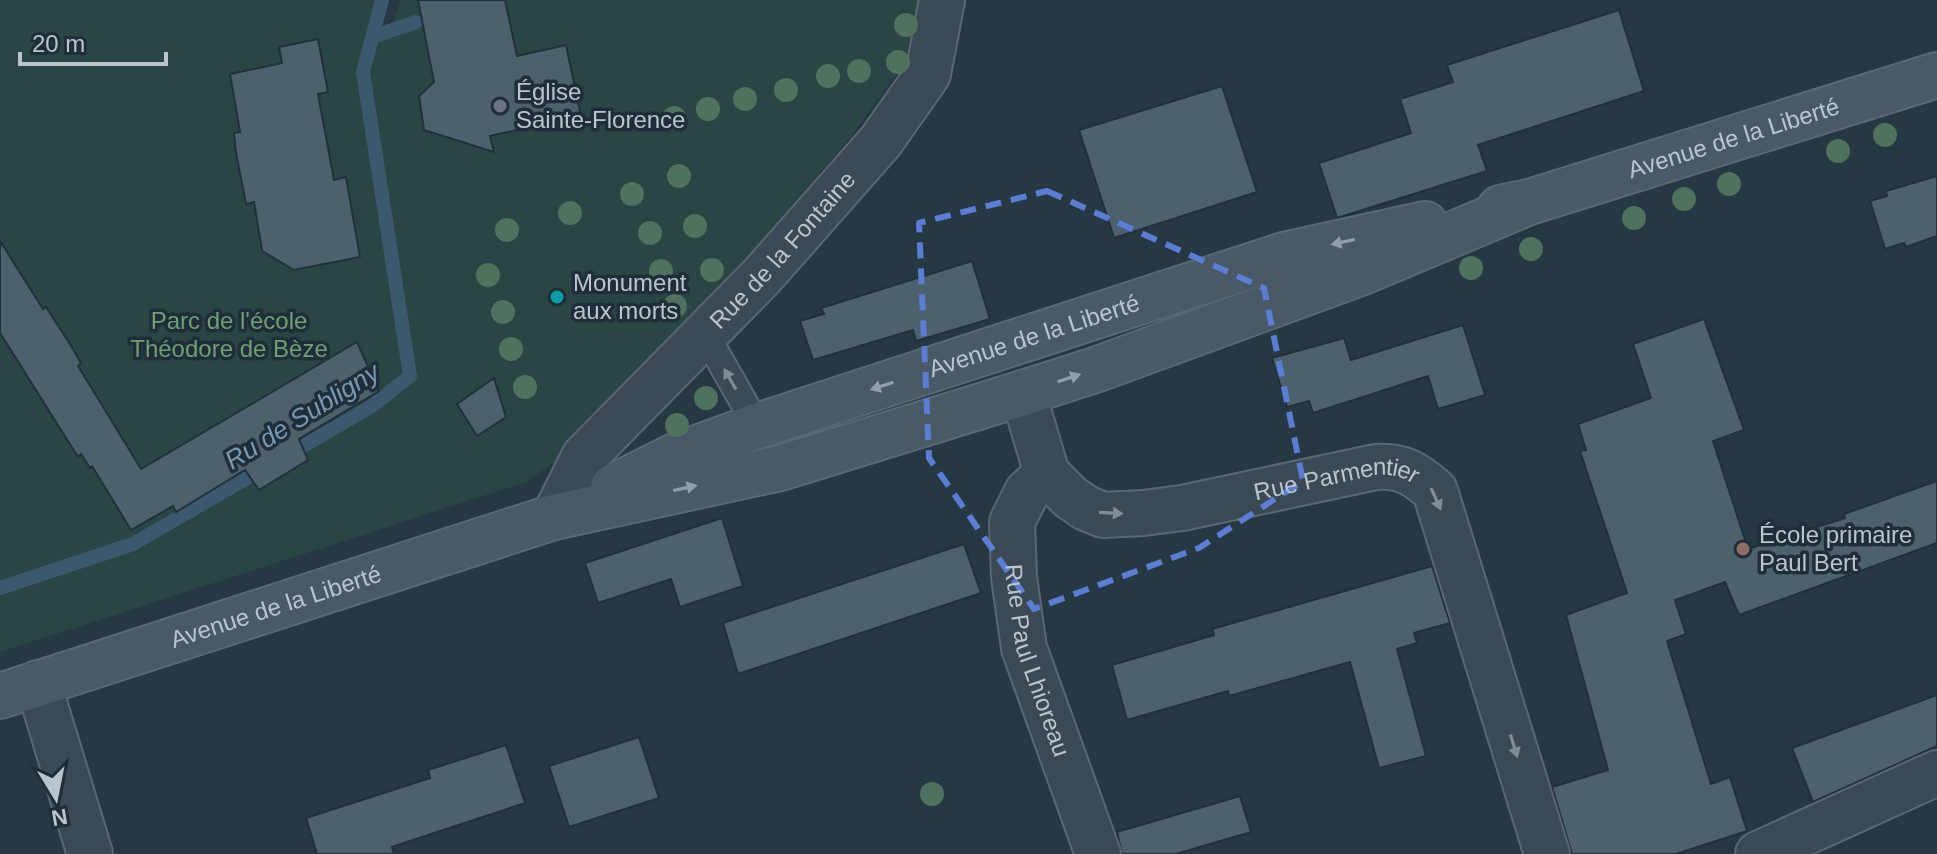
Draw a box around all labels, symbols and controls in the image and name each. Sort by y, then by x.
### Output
scale bar [20,16,166,66]
text: 20 m [32,30,85,57]
place label: Église Sainte-Florence [516,78,685,133]
street label: Avenue de la Liberté [1625,92,1843,183]
marker: Église Sainte-Florence [491,97,509,115]
street label: Rue de la Fontaine [704,166,861,334]
one-way arrow [1331,236,1356,249]
place label: Monument aux morts [573,269,687,324]
marker: Monument aux morts [548,288,566,306]
street label: Avenue de la Liberté [925,289,1143,382]
park label: Parc de l'école Théodore de Bèze [130,307,328,362]
water label: Ru de Subligny [219,355,386,475]
one-way arrow [723,368,737,390]
one-way arrow [1057,372,1081,384]
one-way arrow [869,380,893,393]
street label: Rue Parmentier [1251,453,1425,505]
one-way arrow [672,481,697,494]
one-way arrow [1429,487,1442,510]
one-way arrow [1099,507,1125,520]
place label: École primaire Paul Bert [1759,521,1912,576]
marker: École primaire Paul Bert [1734,540,1752,558]
street label: Avenue de la Liberté [167,560,385,653]
street label: Rue Paul Lhioreau [1001,564,1076,760]
one-way arrow [1508,735,1521,759]
north arrow [16,758,96,838]
text: N [49,804,69,831]

